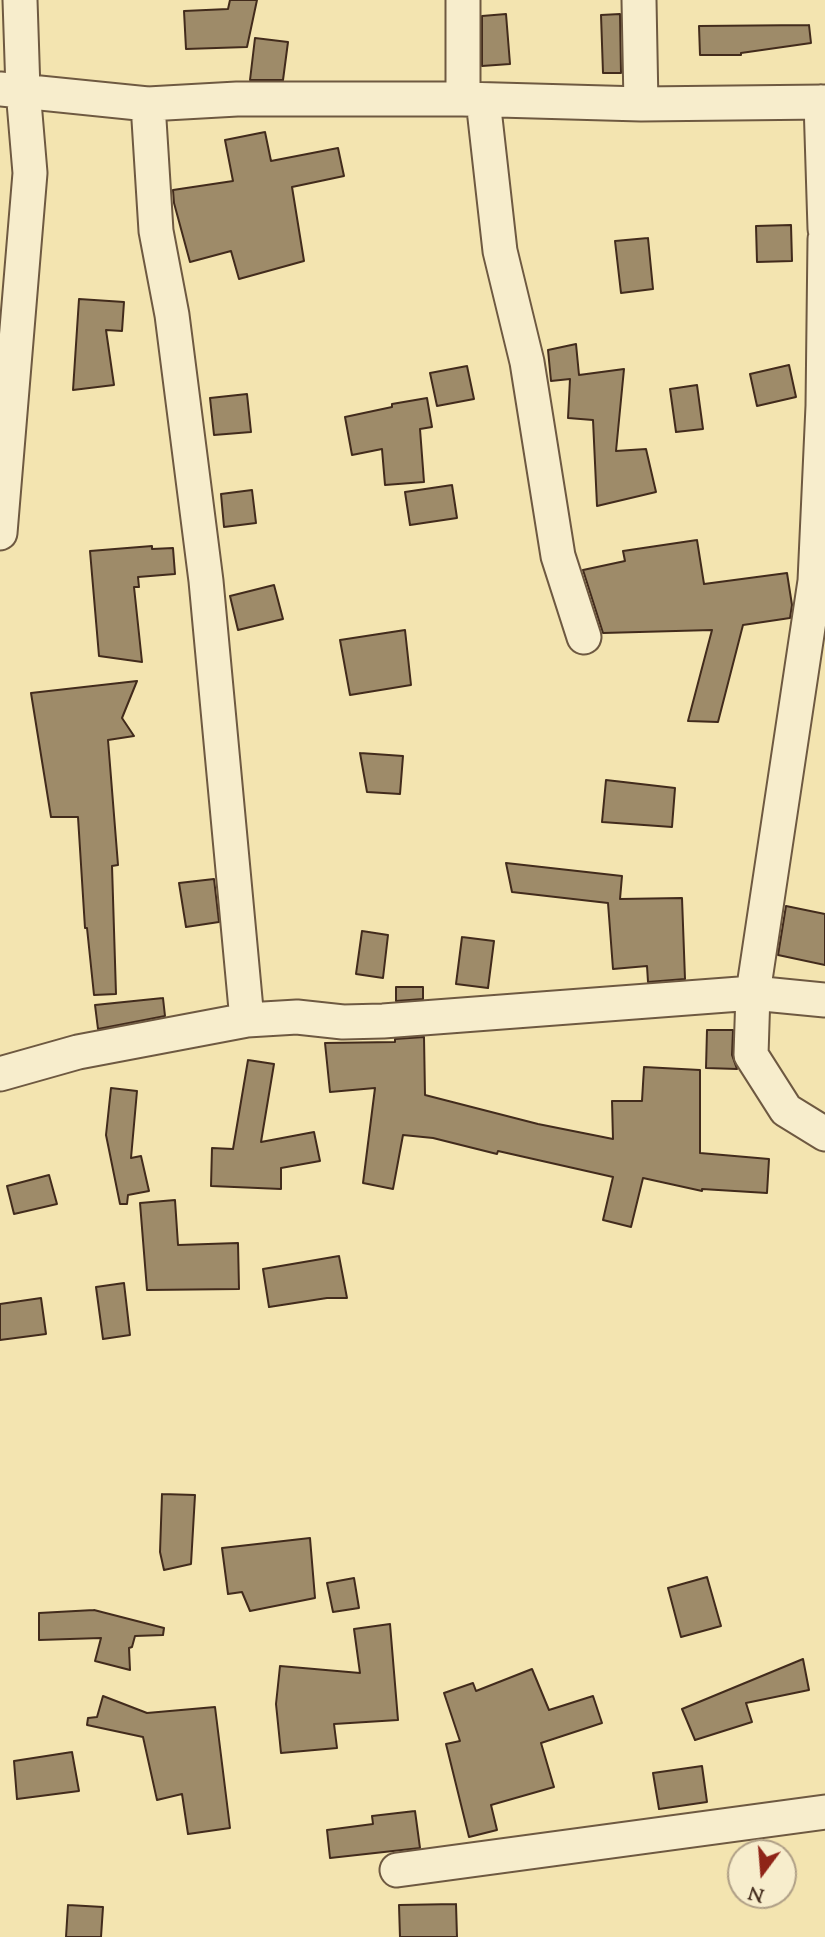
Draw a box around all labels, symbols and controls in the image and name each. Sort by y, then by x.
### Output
north arrow [727,1839,797,1909]
text: N [746,1878,768,1908]

